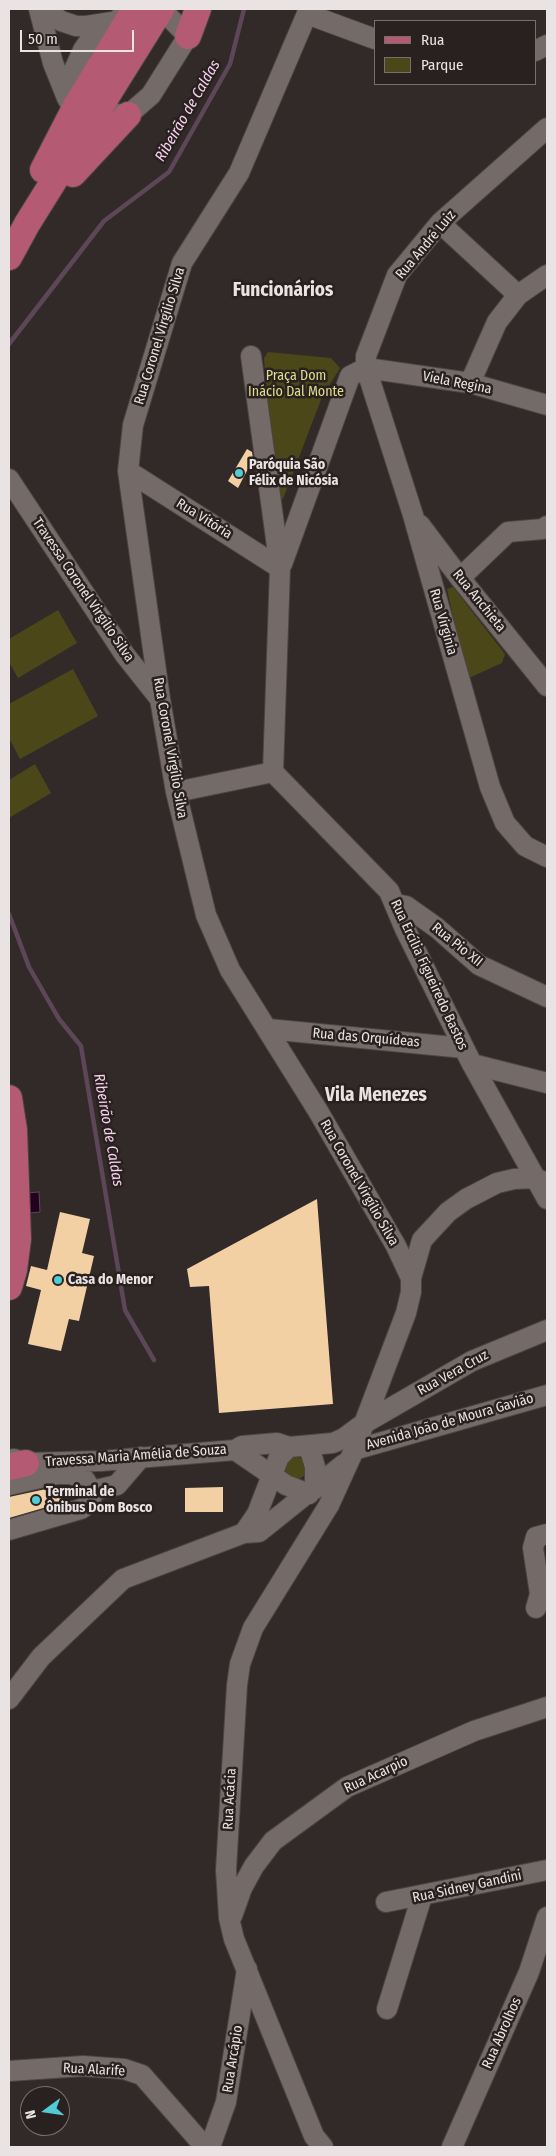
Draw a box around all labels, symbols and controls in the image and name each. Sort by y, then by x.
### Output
scale bar [22,20,136,52]
legend [374,20,536,85]
text: 50 m [28,30,58,48]
text: Rua [421,31,444,49]
text: Parque [421,56,464,74]
water label: Ribeirão de Caldas [152,57,224,165]
street label: Rua André Luiz [392,207,460,283]
street label: Rua Coronel Virgílio Silva [131,265,189,407]
district label: Funcionários [233,280,333,302]
park label: Praça Dom Inácio Dal Monte [248,368,344,401]
street label: Viela Regina [421,368,493,398]
place label: Paróquia São Félix de Nicósia [249,457,338,490]
marker: Paróquia São Félix de Nicósia [233,467,245,479]
street label: Rua Vitória [173,495,235,543]
street label: Travessa Coronel Virgílio Silva [29,515,137,665]
street label: Rua Anchieta [449,567,509,635]
street label: Rua Virginia [426,587,460,657]
street label: Rua Coronel Virgílio Silva [149,676,191,820]
street label: Rua Ercília Figueiredo Bastos [387,897,471,1053]
street label: Rua Pio XII [428,919,486,971]
street label: Rua das Orquídeas [312,1025,420,1051]
water label: Ribeirão de Caldas [89,1072,127,1188]
district label: Vila Menezes [325,1085,427,1107]
street label: Rua Coronel Virgílio Silva [316,1117,402,1249]
place label: Casa do Menor [68,1272,153,1288]
marker: Casa do Menor [52,1274,64,1286]
street label: Rua Vera Cruz [415,1347,491,1399]
street label: Avenida João de Moura Gavião [364,1390,536,1454]
street label: Travessa Maria Amélia de Souza [45,1441,227,1471]
place label: Terminal de ônibus Dom Bosco [46,1484,152,1516]
marker: Terminal de ônibus Dom Bosco [30,1494,42,1506]
street label: Rua Acarpio [341,1753,411,1797]
street label: Rua Acácia [220,1768,240,1830]
street label: Rua Sidney Gandini [411,1867,523,1907]
street label: Rua Abrolhos [479,1995,525,2071]
street label: Rua Arcápio [219,2024,247,2094]
street label: Rua Alarife [62,2060,126,2080]
north arrow [20,2086,70,2136]
text: N [22,2108,40,2121]

